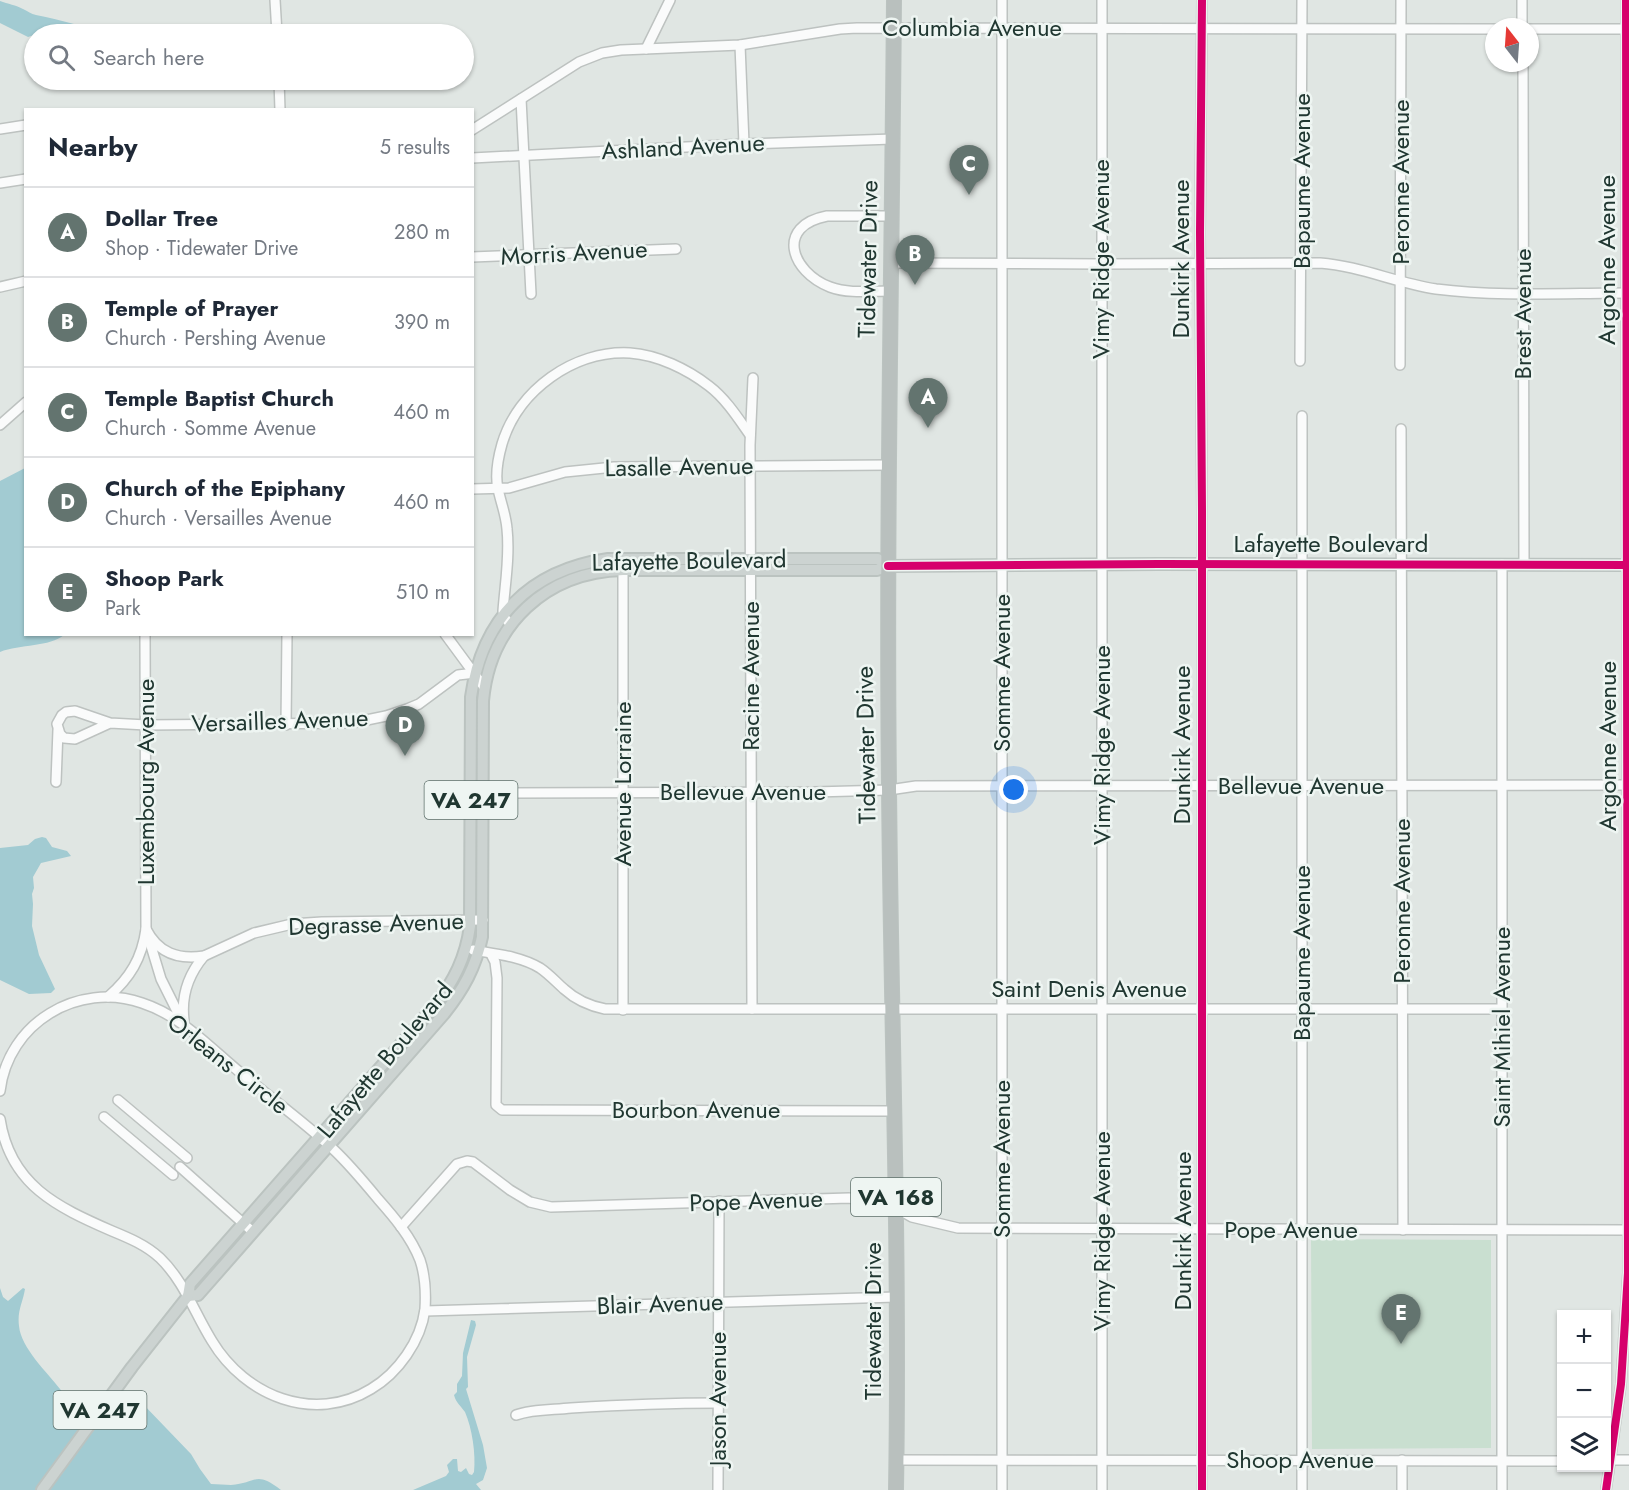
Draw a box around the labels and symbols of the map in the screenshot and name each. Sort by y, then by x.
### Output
street label: Columbia Avenue [882,10,1062,45]
north arrow [1485,18,1539,72]
street label: Bapaume Avenue [1284,93,1319,269]
street label: Peronne Avenue [1383,99,1418,265]
street label: Ashland Avenue [600,125,765,168]
pin: C [950,146,988,195]
street label: Vimy Ridge Avenue [1083,159,1118,359]
street label: Argonne Avenue [1589,175,1624,345]
street label: Dunkirk Avenue [1163,179,1198,339]
street label: Tidewater Drive [849,180,886,338]
street label: Morris Avenue [500,231,648,274]
pin: B [896,236,934,285]
street label: Brest Avenue [1505,248,1540,380]
pin: A [908,378,948,428]
street label: Lasalle Avenue [604,448,754,485]
street label: Lafayette Boulevard [1234,526,1428,561]
street label: Lafayette Boulevard [591,541,787,580]
street label: Somme Avenue [984,594,1019,752]
street label: Racine Avenue [733,601,768,751]
street label: Vimy Ridge Avenue [1084,645,1119,845]
street label: Argonne Avenue [1590,661,1625,831]
street label: Dunkirk Avenue [1164,665,1199,825]
street label: Tidewater Drive [847,666,884,824]
street label: Luxembourg Avenue [128,679,163,885]
street label: Versailles Avenue [191,700,369,741]
street label: Avenue Lorraine [605,701,640,867]
pin: D [386,706,424,756]
street label: Bellevue Avenue [1218,768,1384,803]
street label: Bellevue Avenue [660,774,826,809]
your location [999,775,1028,804]
road number: VA 247 [424,781,518,819]
street label: Peronne Avenue [1384,818,1419,984]
street label: Bapaume Avenue [1284,865,1319,1041]
street label: Degrasse Avenue [288,903,464,944]
street label: Saint Mihiel Avenue [1484,927,1519,1127]
street label: Saint Denis Avenue [991,971,1187,1006]
street label: Lafayette Boulevard [309,974,461,1146]
street label: Orleans Circle [160,1005,297,1122]
street label: Somme Avenue [984,1080,1019,1238]
street label: Bourbon Avenue [612,1092,780,1127]
street label: Vimy Ridge Avenue [1084,1131,1119,1331]
street label: Dunkirk Avenue [1165,1151,1200,1311]
road number: VA 168 [851,1178,941,1216]
street label: Pope Avenue [689,1181,823,1220]
street label: Pope Avenue [1224,1212,1358,1247]
street label: Tidewater Drive [855,1242,890,1400]
street label: Blair Avenue [596,1284,724,1323]
pin: E [1382,1294,1420,1344]
street label: Jason Avenue [700,1332,735,1469]
road number: VA 247 [54,1391,146,1429]
street label: Shoop Avenue [1226,1442,1374,1477]

